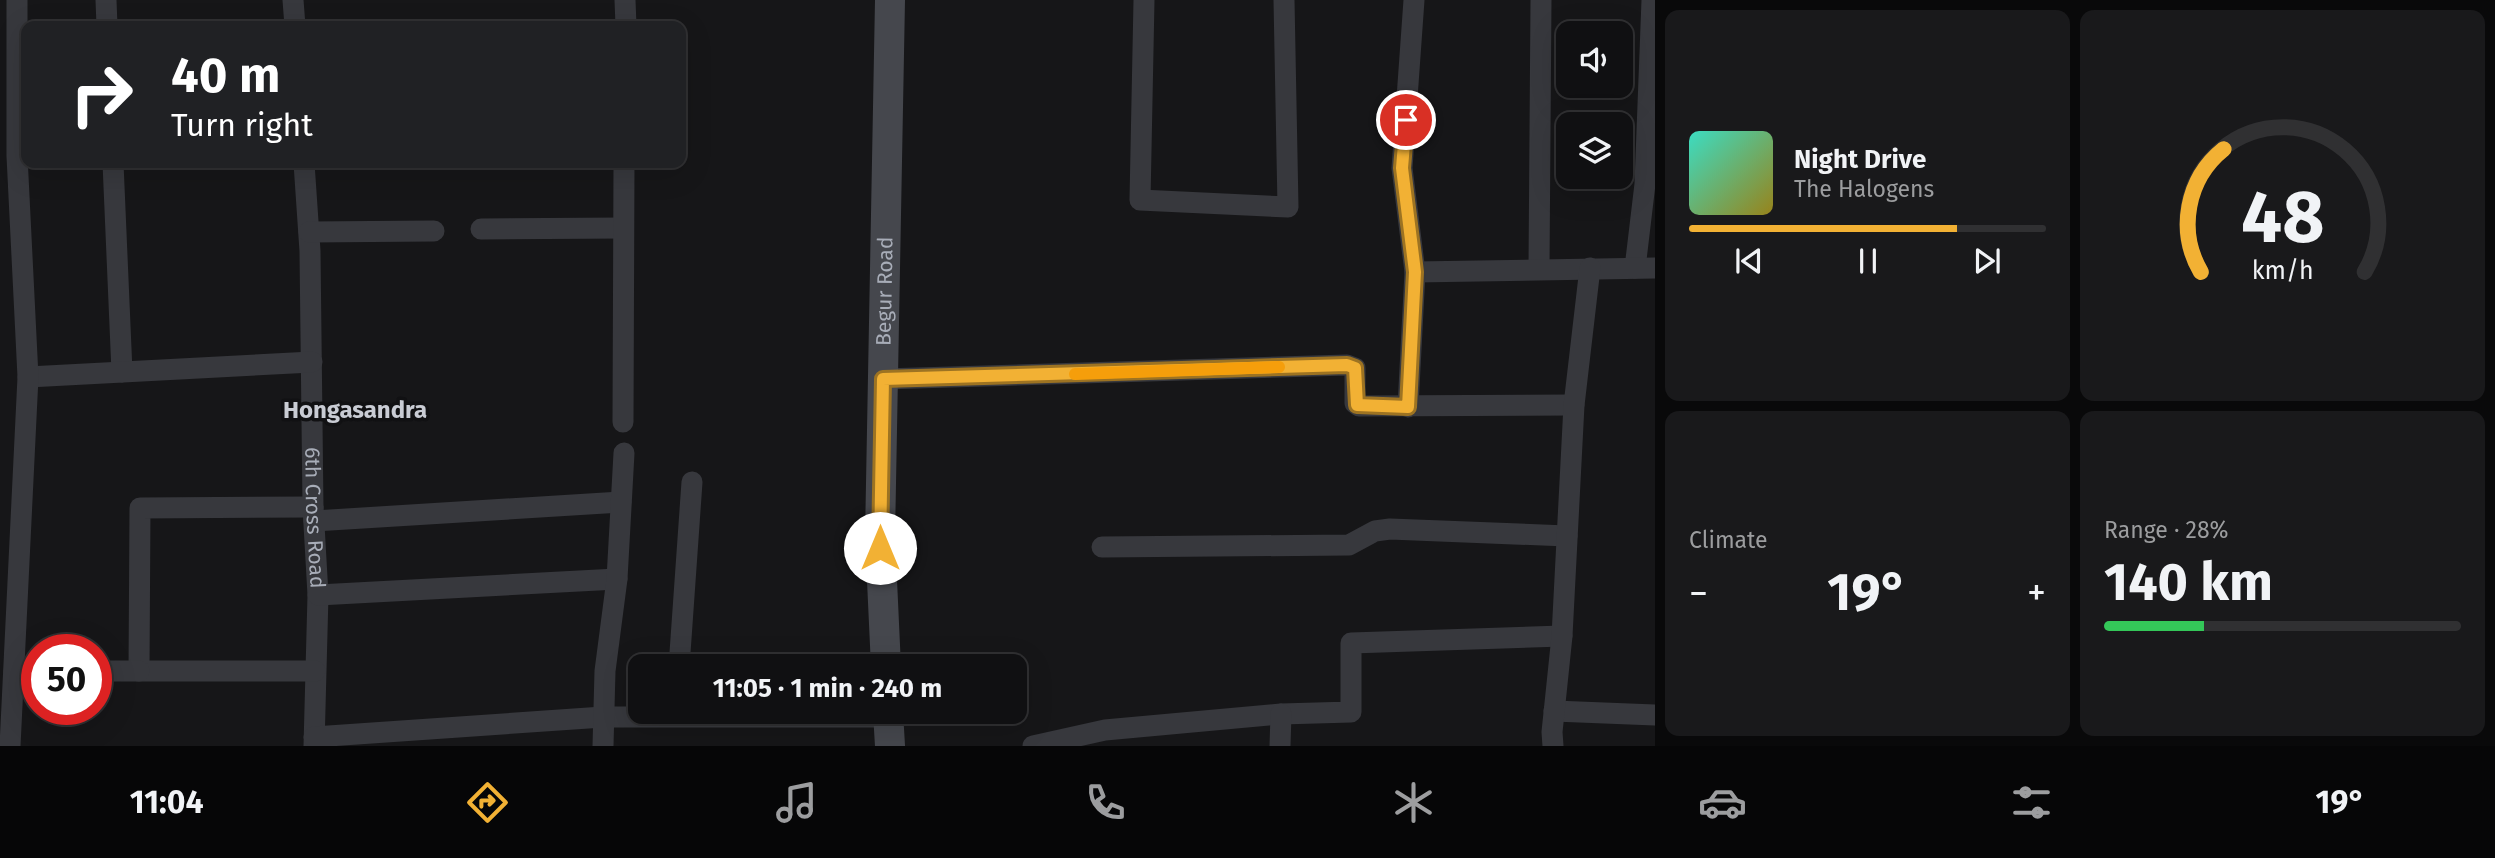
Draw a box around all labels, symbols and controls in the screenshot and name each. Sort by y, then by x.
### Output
map controls [1556,21,1633,189]
button: sound [1556,21,1633,98]
text: 40 m [171,46,280,105]
icon: right [56,49,147,140]
pin [1376,90,1436,150]
icon: arrive [1387,101,1425,139]
text: Turn right [171,106,313,144]
button: layers [1556,112,1633,189]
text: Night Drive [1794,144,1926,175]
text: 48 [2241,174,2324,261]
text: The Halogens [1794,175,1934,203]
street label: Begur Road [871,236,899,346]
icon: previous [1730,242,1768,280]
icon: pause [1849,242,1887,280]
icon: next [1968,242,2006,280]
text: km/h [2252,256,2313,286]
district label: Hongasandra [283,396,427,424]
street label: 6th Cross Road [299,447,331,589]
position arrow [843,511,917,585]
text: Range · 28% [2104,516,2229,544]
text: Climate [1689,526,1768,554]
text: 140 km [2104,551,2273,614]
text: 19° [1827,561,1908,624]
text: − [1689,570,1708,616]
text: + [2027,570,2046,616]
speed limit sign: 50 [21,634,112,725]
text: 11:05 · 1 min · 240 m [713,673,942,704]
icon: directions [463,778,512,827]
icon: music [772,778,821,827]
icon: phone [1081,778,1130,827]
icon: climate [1389,778,1438,827]
icon: car [1698,778,1747,827]
icon: filters [2007,778,2056,827]
text: 11:04 [130,783,203,821]
text: 19° [2316,783,2365,821]

